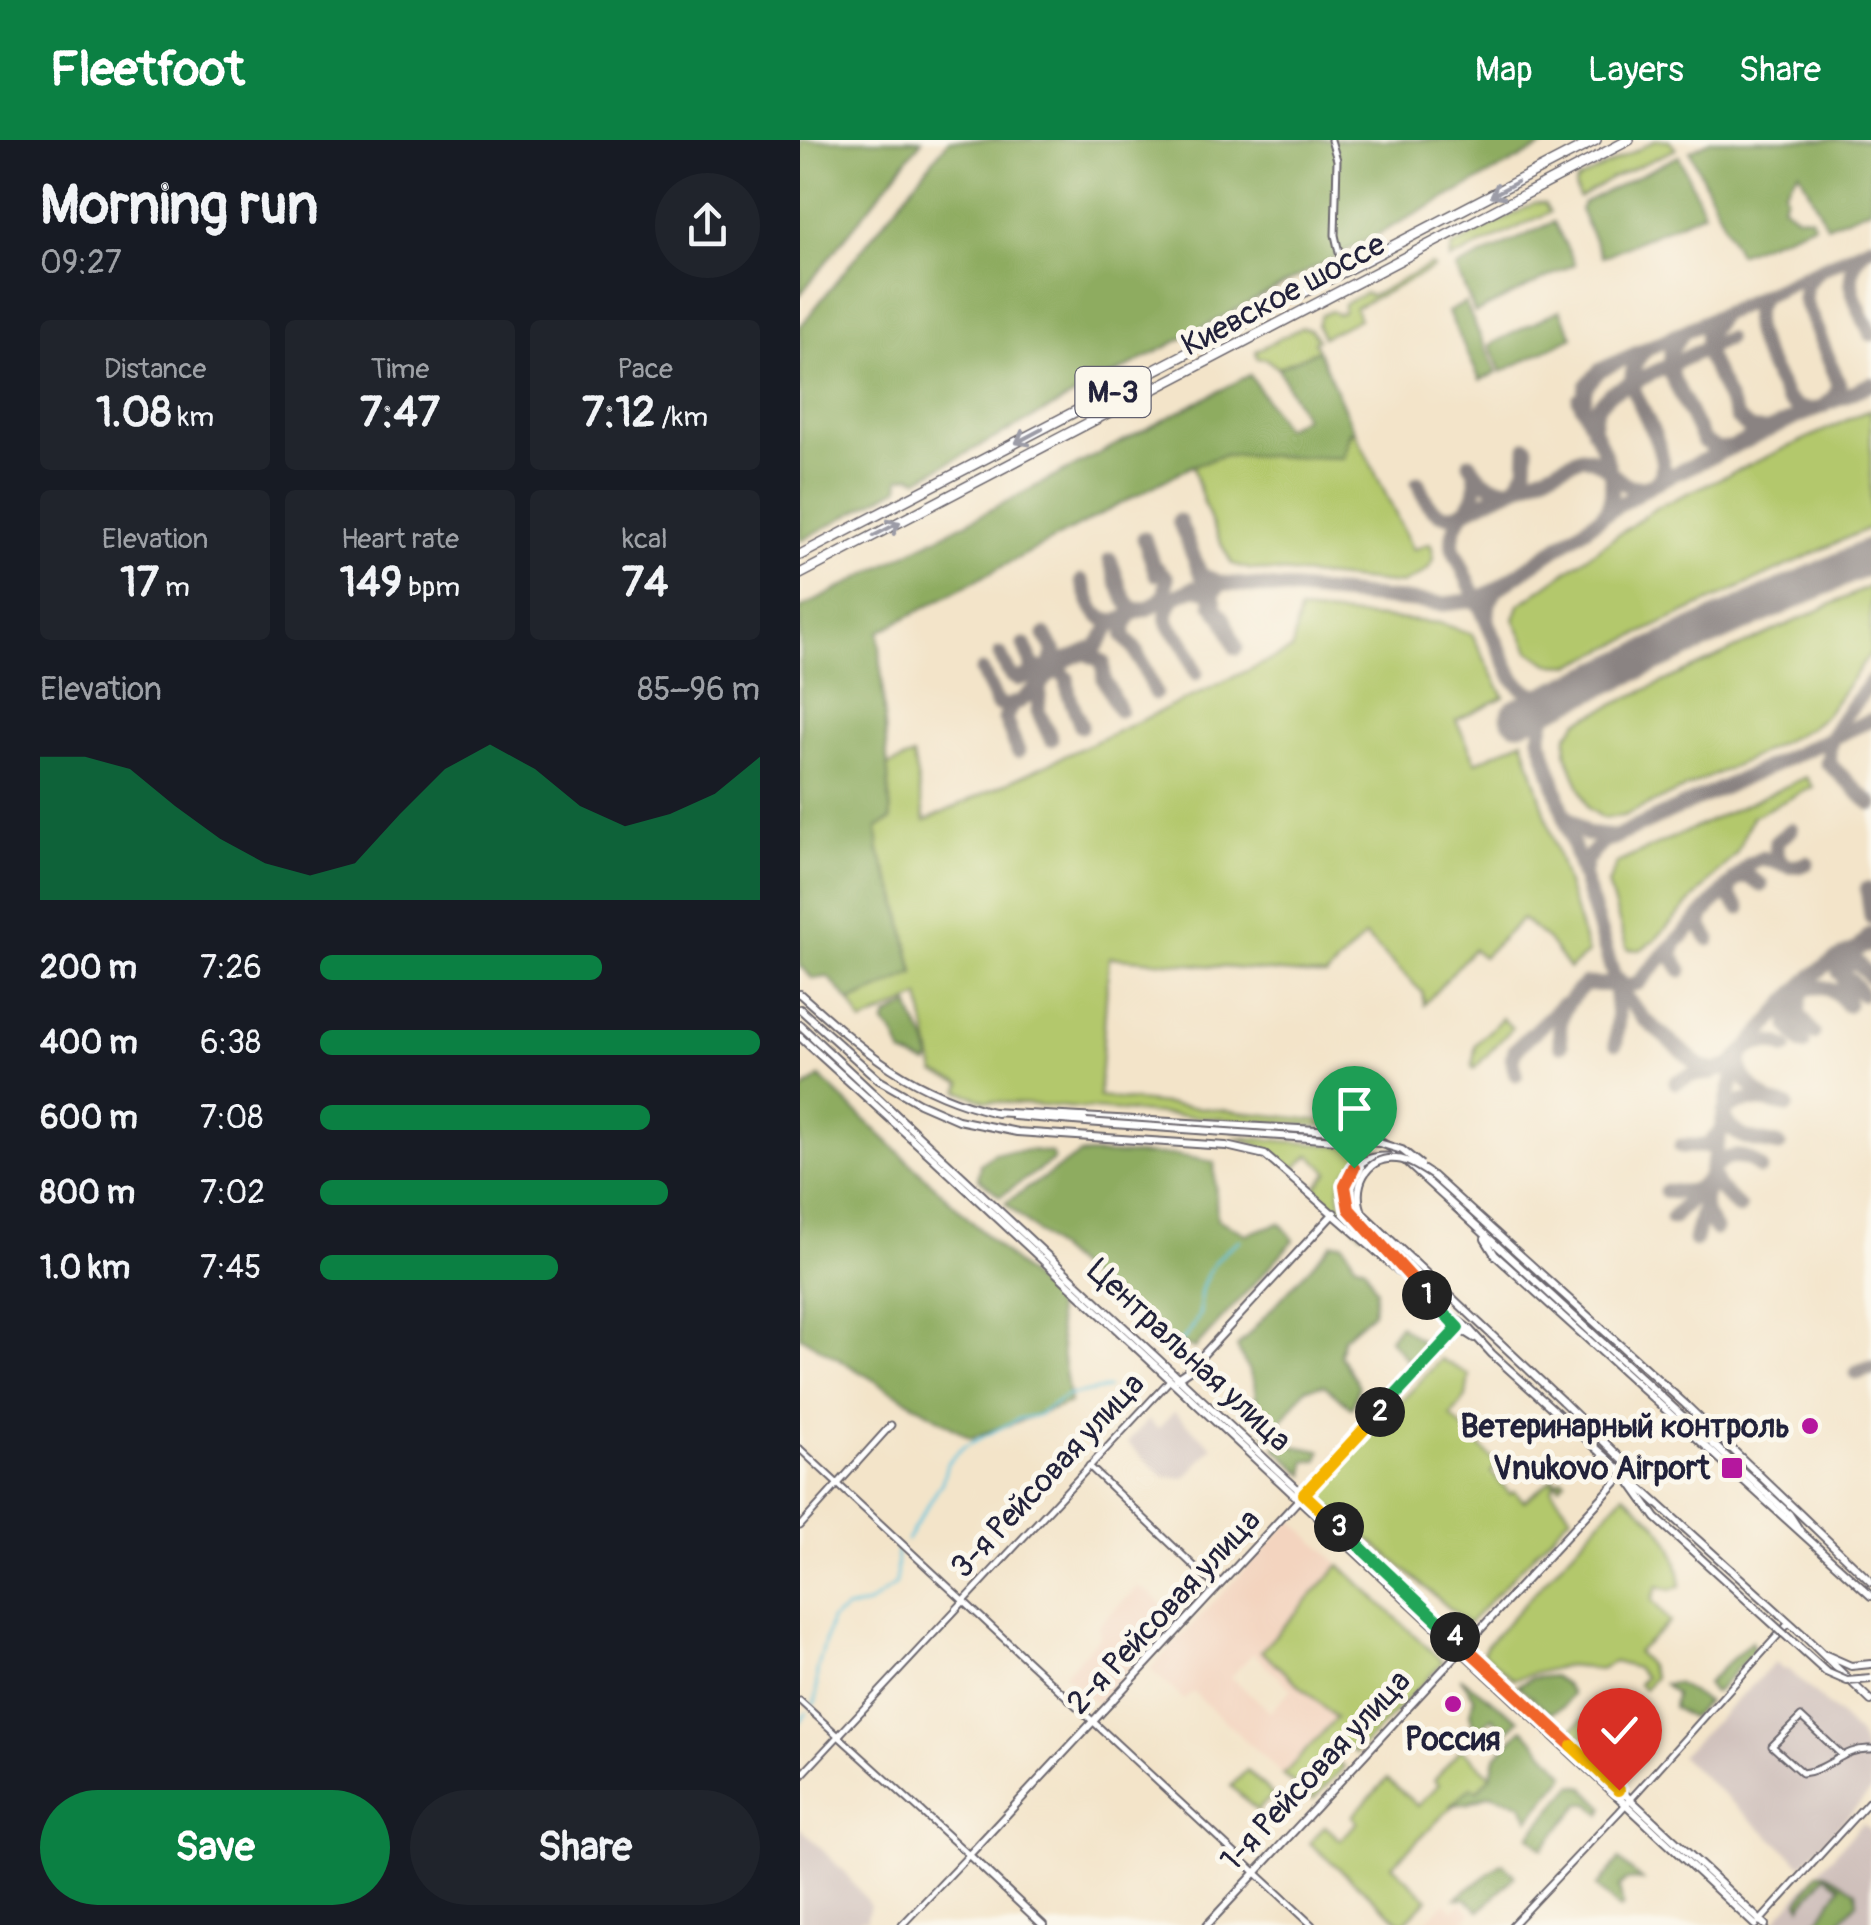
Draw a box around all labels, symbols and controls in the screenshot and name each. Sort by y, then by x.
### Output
text: Fleetfoot [50,40,245,100]
text: Map [1475,48,1533,92]
text: Layers [1588,48,1684,92]
text: Share [1739,48,1821,92]
text: Morning run [40,171,318,240]
button: share [655,173,760,278]
one-way arrow [1490,180,1519,199]
street label: Киевское шоссе [1175,224,1392,365]
text: 09:27 [40,243,122,283]
text: Distance [104,352,206,387]
text: Time [371,352,429,387]
text: Pace [617,352,673,387]
road number: М-3 [1076,367,1150,417]
text: 1.08 [96,387,171,439]
text: 7:47 [360,387,440,439]
text: 7:12 [582,387,655,439]
text: km [171,400,214,435]
text: /km [655,400,708,435]
one-way arrow [1014,427,1044,446]
one-way arrow [871,519,901,538]
text: Elevation [102,522,208,557]
text: Heart rate [341,522,459,557]
text: kcal [622,522,668,557]
text: 17 [120,557,159,609]
text: 149 [340,557,402,609]
text: 74 [622,557,668,609]
text: m [159,570,190,605]
text: bpm [402,570,460,605]
text: Elevation [40,670,162,710]
text: 85–96 m [637,670,760,710]
text: 200 m [40,948,137,988]
text: 7:26 [200,948,262,988]
text: 400 m [40,1023,138,1063]
text: 6:38 [200,1023,261,1063]
pin [1312,1066,1397,1169]
icon: arrive [1327,1081,1382,1136]
text: 600 m [40,1098,138,1138]
text: 7:08 [200,1098,263,1138]
text: 800 m [40,1173,135,1213]
text: 7:02 [200,1173,265,1213]
text: 1.0 km [40,1248,130,1288]
text: 7:45 [200,1248,261,1288]
street label: Центральная улица [1079,1251,1300,1461]
pin: 1 [1402,1270,1452,1320]
text: 1 [1422,1277,1432,1312]
street label: 3-я Рейсовая улица [942,1365,1153,1587]
pin: 2 [1355,1387,1405,1437]
text: 2 [1372,1394,1388,1429]
place label: Ветеринарный контроль [1461,1407,1790,1447]
marker: Ветеринарный контроль [1799,1415,1821,1437]
place label: Vnukovo Airport [1493,1449,1711,1489]
marker: Vnukovo Airport [1719,1455,1745,1481]
street label: 2-я Рейсовая улица [1058,1501,1269,1723]
pin: 3 [1314,1502,1364,1552]
text: 3 [1331,1509,1347,1544]
pin: 4 [1430,1612,1480,1662]
text: 4 [1447,1619,1463,1654]
street label: 1-я Рейсовая улица [1212,1662,1419,1880]
pin [1577,1688,1662,1791]
marker: Россия [1442,1693,1464,1715]
icon: check [1592,1703,1647,1758]
place label: Россия [1406,1720,1500,1760]
button: Save [40,1790,390,1905]
button: Share [410,1790,760,1905]

